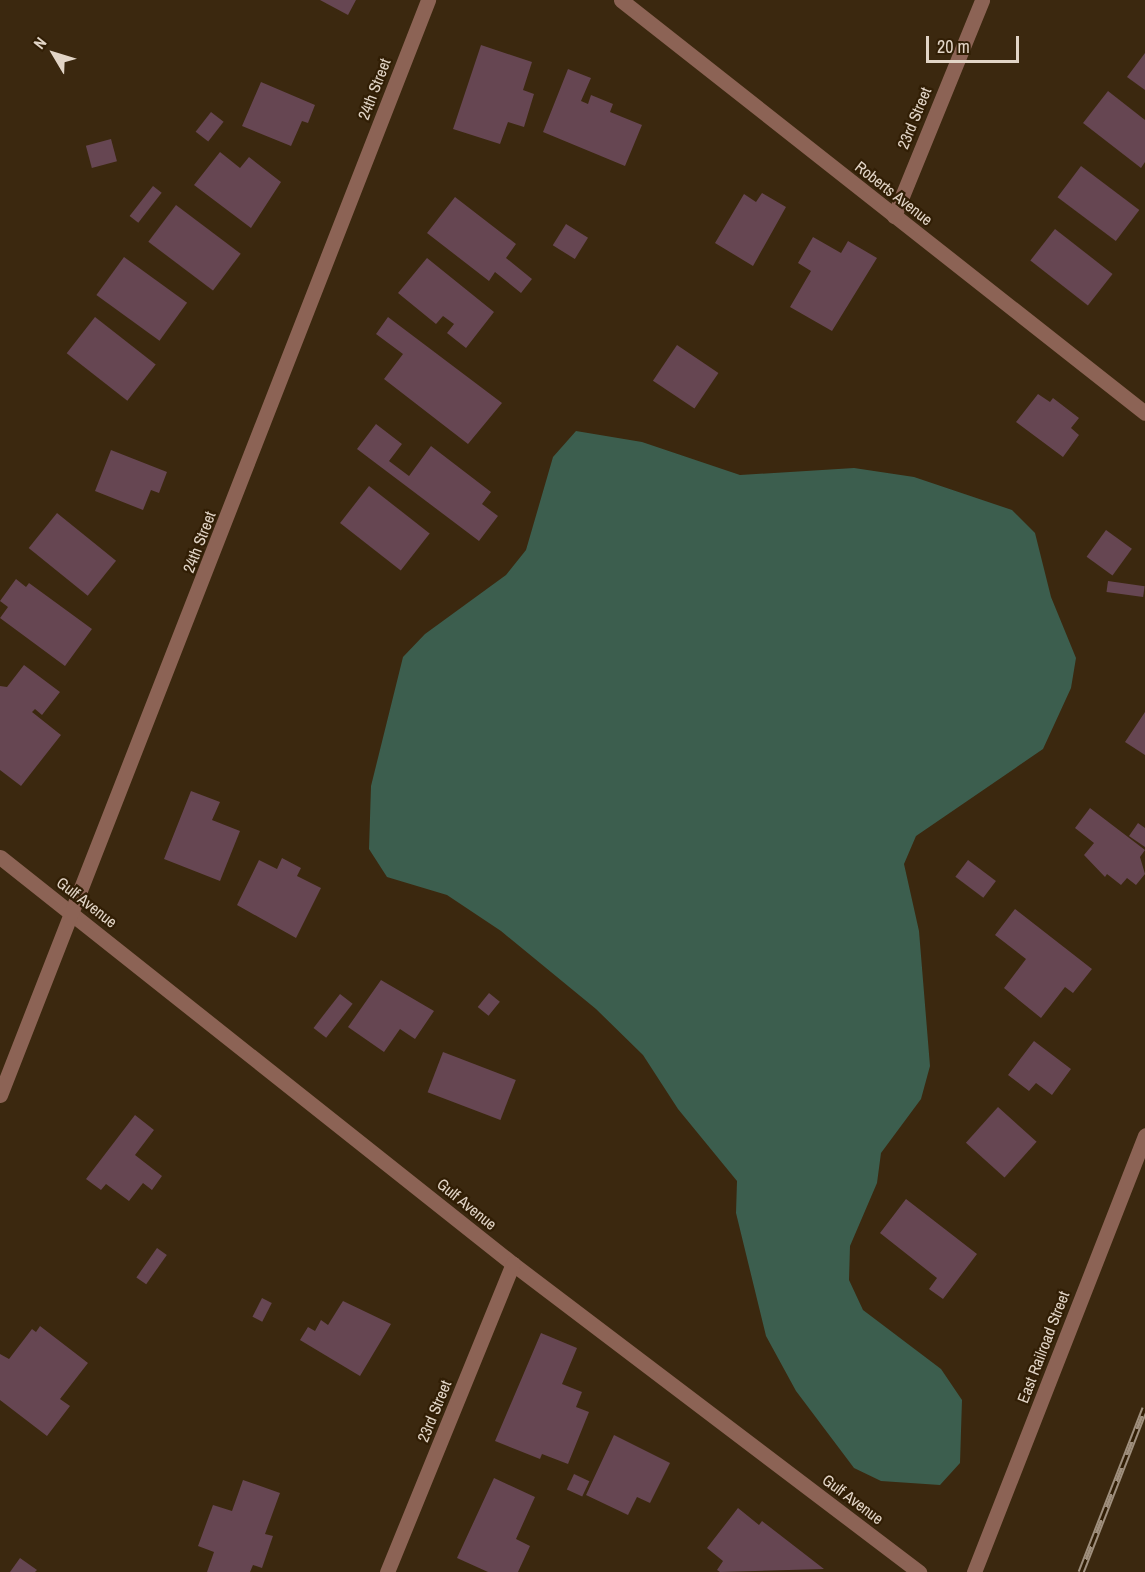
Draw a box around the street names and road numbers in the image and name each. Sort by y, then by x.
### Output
street label: 24th Street [354,56,394,122]
street label: 23rd Street [893,84,935,152]
street label: Roberts Avenue [851,157,937,229]
street label: 24th Street [179,509,219,575]
street label: Gulf Avenue [53,872,121,932]
street label: Gulf Avenue [433,1174,501,1234]
street label: East Railroad Street [1013,1288,1073,1406]
street label: 23rd Street [413,1377,455,1445]
street label: Gulf Avenue [818,1470,888,1528]

